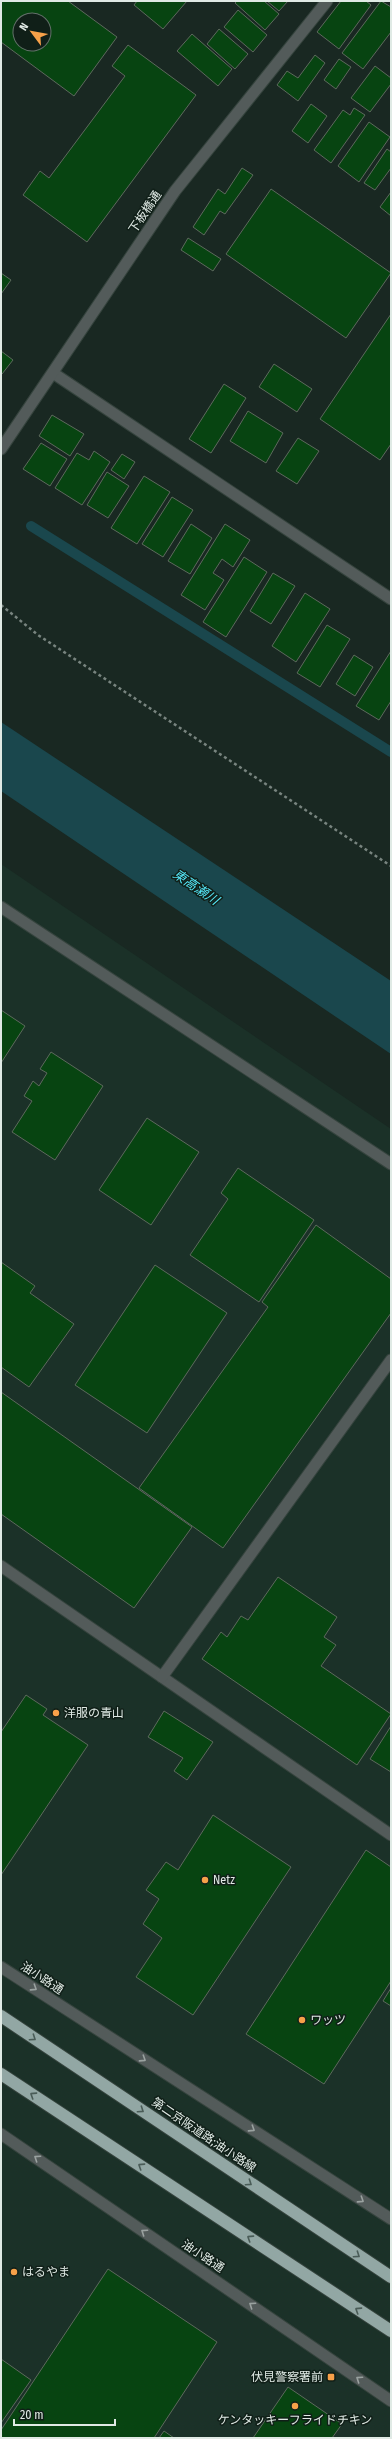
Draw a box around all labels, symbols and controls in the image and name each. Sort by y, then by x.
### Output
north arrow [12,12,52,52]
text: N [17,21,31,33]
street label: 下板橋通 [126,188,164,236]
water label: 東高瀬川 [170,866,223,909]
place label: 洋服の青山 [64,1706,124,1720]
marker: 洋服の青山 [51,1708,61,1718]
place label: Netz [213,1873,235,1887]
marker: Netz [200,1875,210,1885]
street label: 油小路通 [18,1959,66,1997]
one-way arrow [30,1983,37,1991]
place label: ワッツ [310,2013,346,2027]
marker: ワッツ [297,2015,307,2025]
one-way arrow [29,2033,36,2040]
one-way arrow [139,2054,146,2061]
one-way arrow [30,2092,37,2100]
street label: 第二京阪道路;油小路線 [149,2095,259,2175]
one-way arrow [137,2105,144,2112]
one-way arrow [248,2124,255,2132]
one-way arrow [34,2155,41,2163]
one-way arrow [139,2164,146,2171]
one-way arrow [245,2178,252,2185]
one-way arrow [357,2195,364,2203]
one-way arrow [142,2230,149,2237]
one-way arrow [247,2235,254,2243]
street label: 油小路通 [179,2237,227,2275]
one-way arrow [353,2250,360,2257]
place label: はるやま [22,2265,70,2279]
marker: はるやま [9,2267,19,2277]
one-way arrow [249,2303,256,2310]
one-way arrow [356,2307,363,2314]
place label: 伏見警察署前 [251,2370,323,2384]
marker: 伏見警察署前 [326,2372,336,2382]
one-way arrow [356,2376,363,2384]
scale bar [14,2401,115,2427]
marker: ケンタッキーフライドチキン [290,2401,300,2411]
text: 20 m [20,2408,44,2422]
place label: ケンタッキーフライドチキン [218,2413,372,2427]

